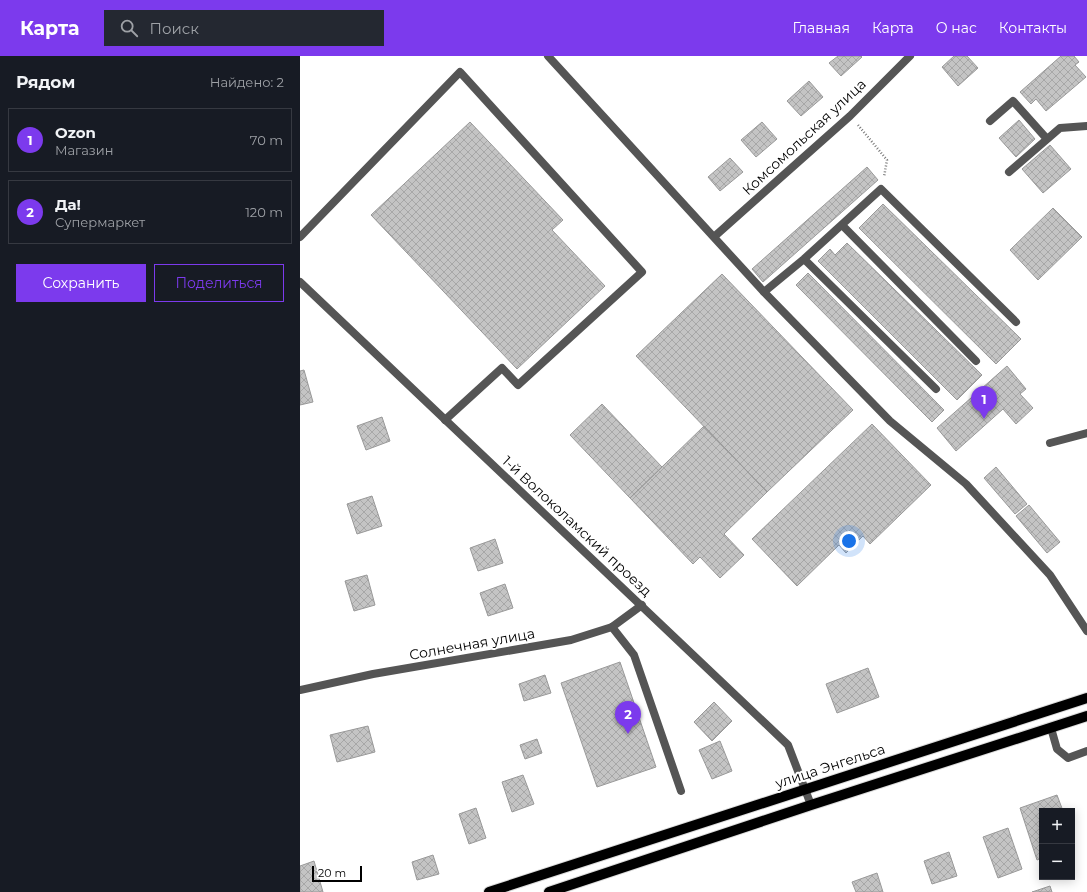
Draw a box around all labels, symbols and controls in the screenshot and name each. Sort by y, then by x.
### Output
search box [104,10,384,46]
text: Карта [20,17,80,40]
icon: search [118,17,140,39]
text: Поиск [150,19,199,38]
text: Главная [792,19,850,37]
text: Карта [872,19,914,37]
text: О нас [936,19,977,37]
text: Контакты [999,19,1067,37]
text: Рядом [16,72,75,92]
text: Найдено: 2 [210,74,284,90]
street label: Комсомольская улица [738,75,870,199]
text: Ozon [55,123,96,142]
text: 1 [27,132,33,148]
text: 70 m [250,132,283,148]
text: Магазин [55,142,114,158]
text: Да! [55,195,81,214]
text: 2 [26,204,34,220]
text: 120 m [245,204,283,220]
text: Супермаркет [55,214,145,230]
button: Сохранить [16,264,146,302]
button: Поделиться [154,264,284,302]
pin: 1 [971,386,997,419]
street label: 1-й Волоколамский проезд [499,452,655,600]
your location [839,531,859,551]
street label: Солнечная улица [408,624,536,664]
pin: 2 [615,701,641,734]
street label: улица Энгельса [772,740,887,793]
map controls [1039,808,1075,880]
button: + [1039,808,1075,844]
button: − [1039,844,1075,880]
scale bar [312,864,362,883]
text: 20 m [318,866,346,880]

